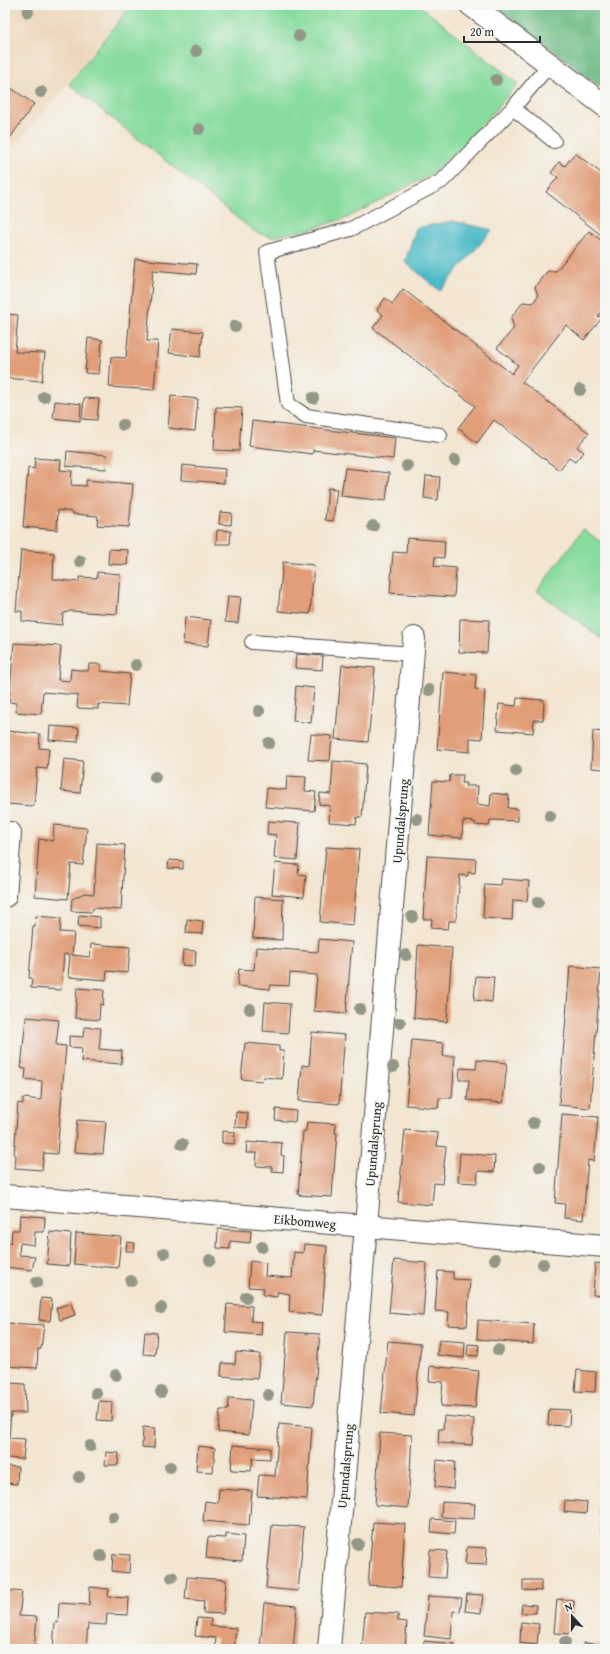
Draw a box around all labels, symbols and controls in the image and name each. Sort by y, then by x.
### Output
scale bar [464,18,540,44]
text: 20 m [470,23,494,40]
street label: Upundalsprung [387,777,414,864]
street label: Upundalsprung [360,1100,387,1187]
street label: Eikbomweg [273,1209,337,1234]
street label: Upundalsprung [332,1422,359,1509]
north arrow [552,1596,592,1636]
text: N [562,1598,575,1615]

